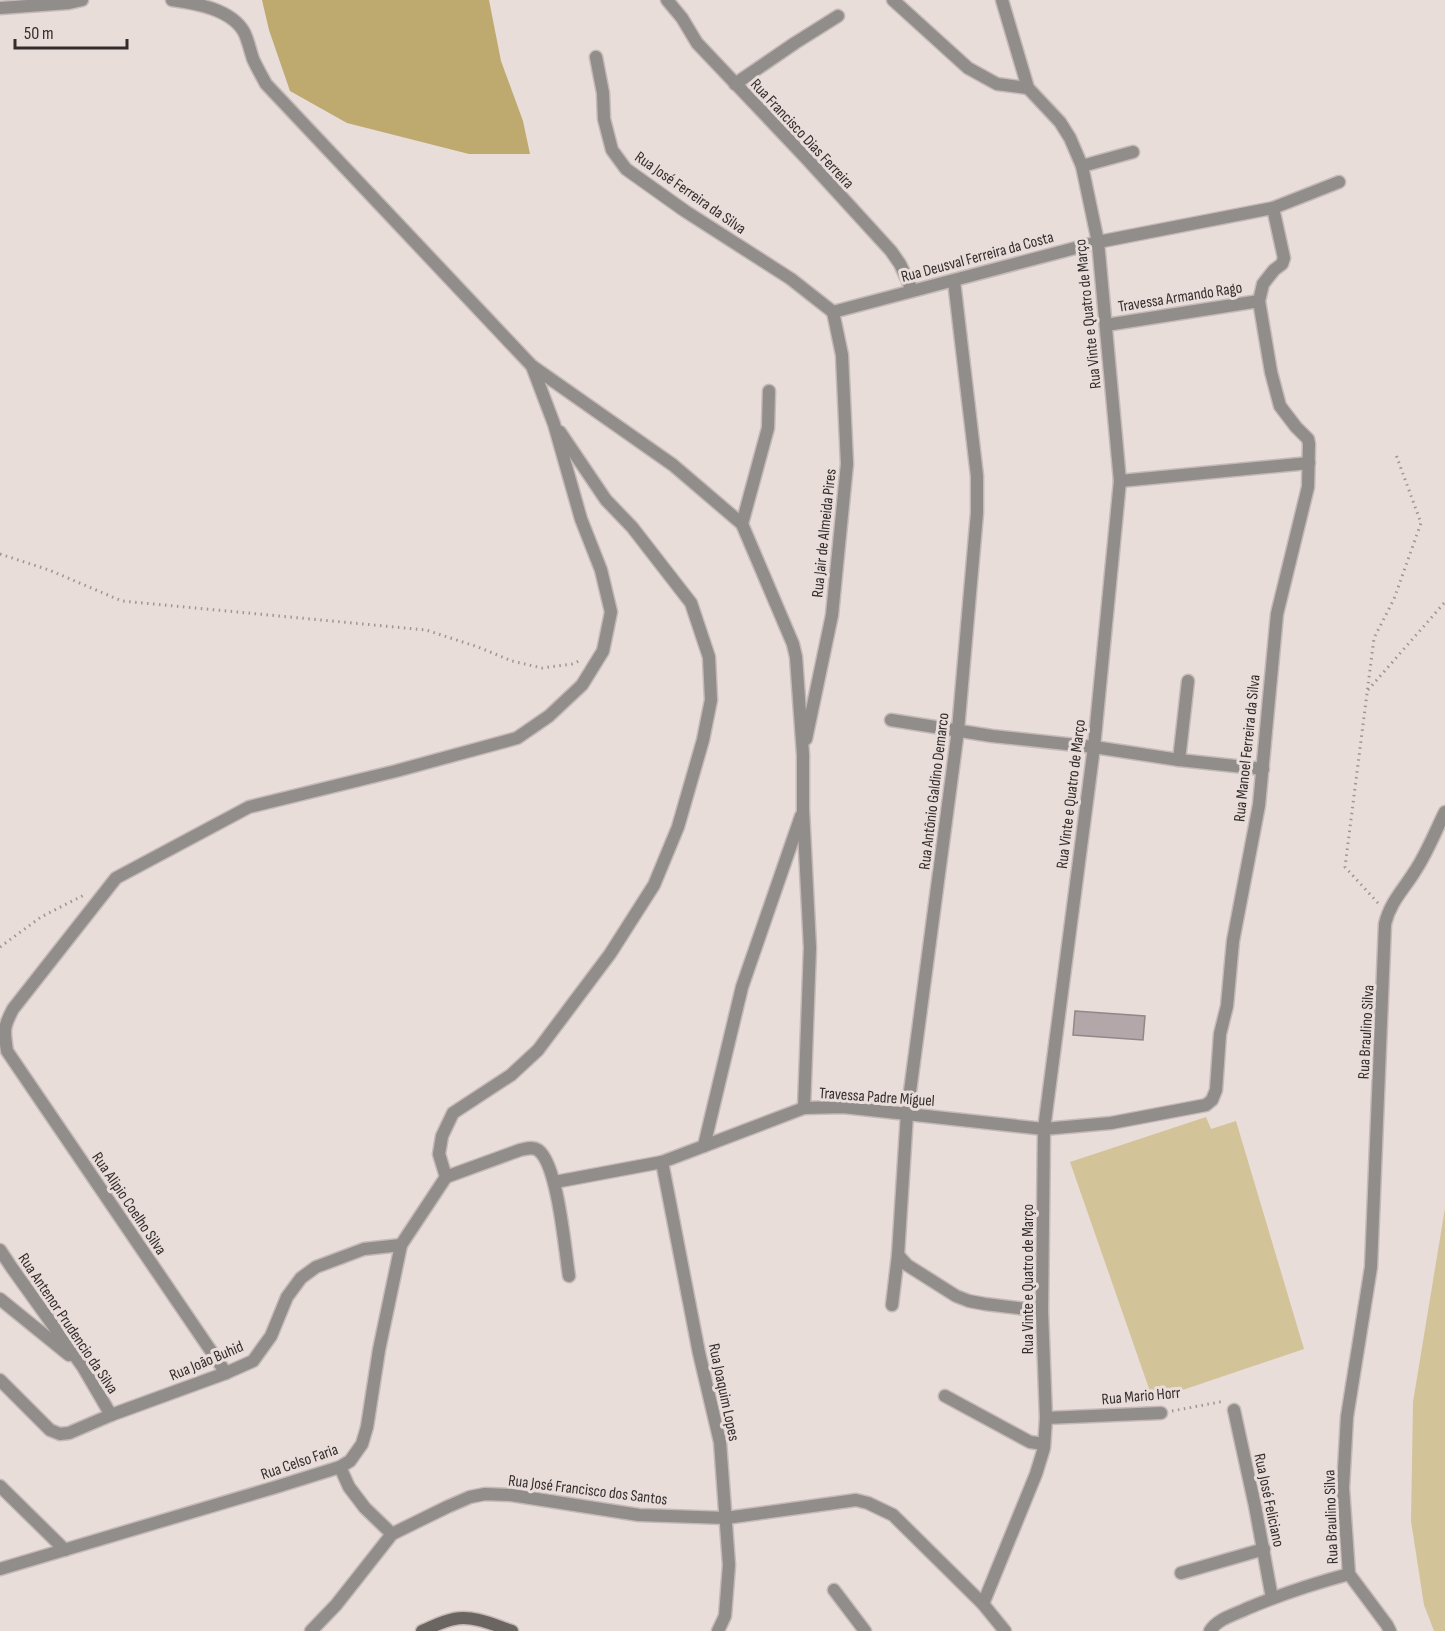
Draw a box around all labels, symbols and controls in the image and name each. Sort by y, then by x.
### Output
scale bar [15,12,128,50]
text: 50 m [24,23,54,44]
street label: Rua Francisco Dias Ferreira [746,75,858,193]
street label: Rua José Ferreira da Silva [631,148,749,239]
street label: Rua Deusval Ferreira da Costa [899,228,1056,287]
street label: Rua Vinte e Quatro de Março [1071,238,1106,390]
street label: Travessa Armando Rago [1117,278,1244,317]
street label: Rua Jair de Almeida Pires [808,468,841,598]
street label: Rua Manoel Ferreira da Silva [1230,674,1265,823]
street label: Rua Antônio Galdino Demarco [915,712,954,871]
street label: Rua Vinte e Quatro de Março [1053,718,1090,870]
street label: Rua Braulino Silva [1355,984,1378,1080]
street label: Travessa Padre Miguel [818,1084,935,1111]
street label: Rua Alipio Coelho Silva [87,1149,170,1259]
street label: Rua Vinte e Quatro de Março [1019,1204,1038,1354]
street label: Rua Antenor Prudencio da Silva [14,1250,122,1398]
street label: Rua João Buhid [167,1337,246,1385]
street label: Rua Joaquim Lopes [704,1342,743,1443]
street label: Rua Mario Horr [1101,1384,1182,1409]
street label: Rua Celso Faria [258,1440,341,1484]
street label: Rua José Feliciano [1249,1452,1288,1549]
street label: Rua Braulino Silva [1320,1469,1343,1564]
street label: Rua José Francisco dos Santos [507,1471,669,1510]

